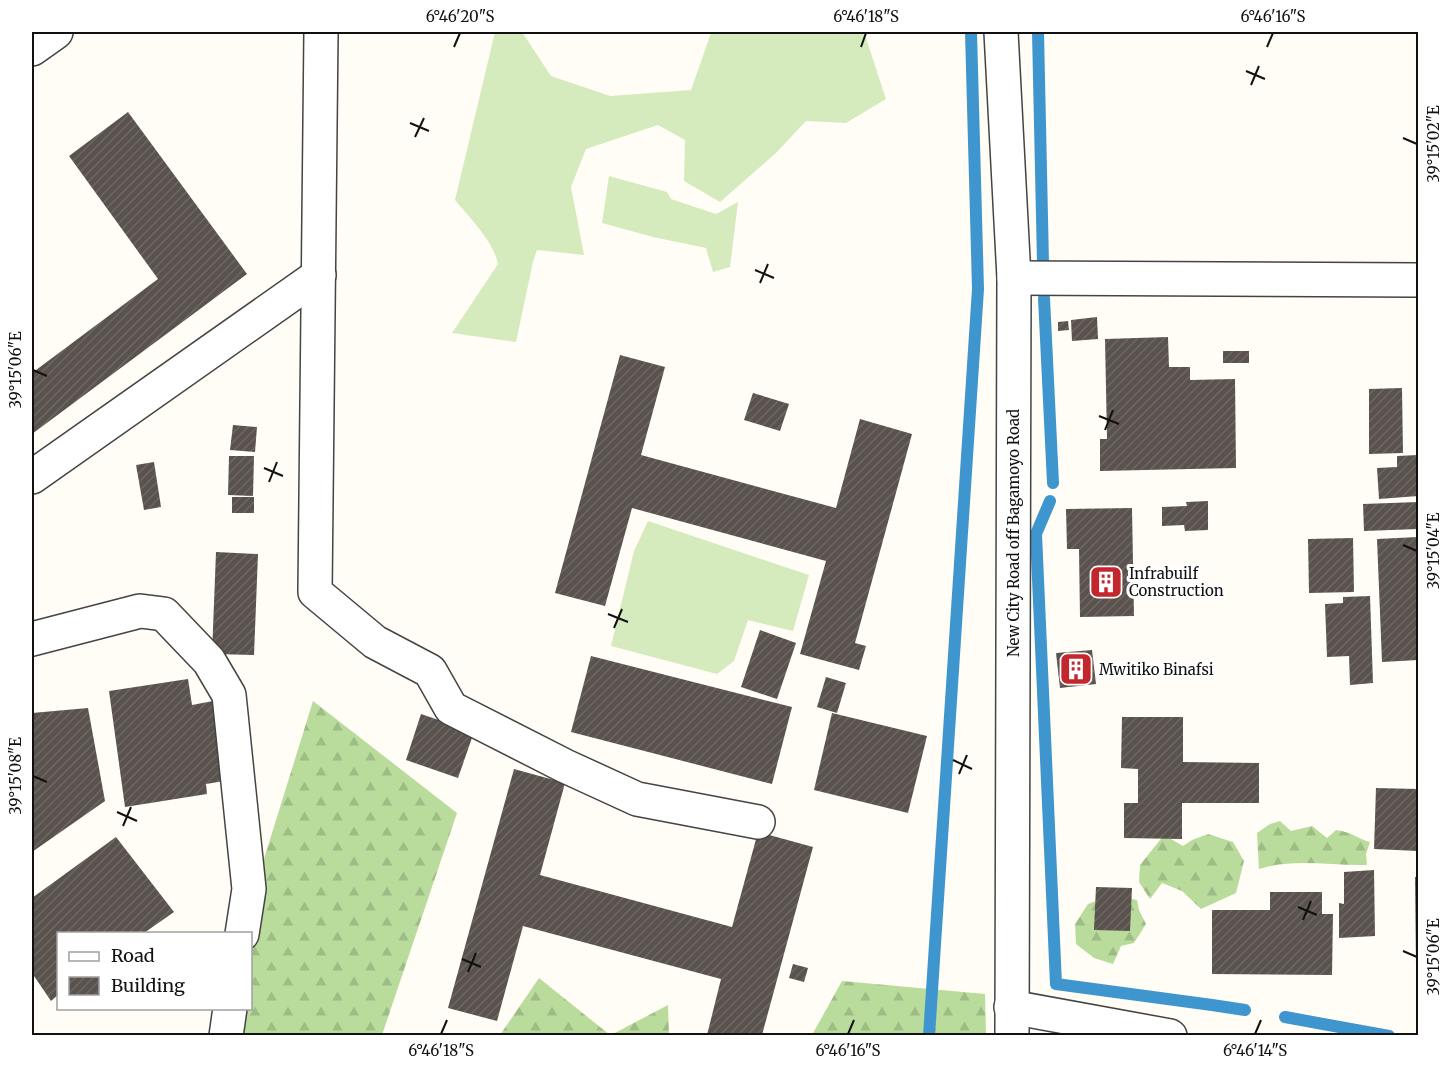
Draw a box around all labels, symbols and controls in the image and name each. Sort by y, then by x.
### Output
text: 6°46'20"S [426,7,494,26]
text: 6°46'18"S [833,7,899,26]
text: 6°46'16"S [1241,7,1306,26]
text: 39°15'02"E [1424,105,1443,182]
text: 39°15'06"E [6,331,25,408]
street label: New City Road off Bagamoyo Road [1004,409,1023,657]
text: 39°15'04"E [1424,512,1443,589]
building icon: Infrabuilf Construction [1088,564,1124,600]
place label: Infrabuilf Construction [1129,564,1224,600]
building icon: Mwitiko Binafsi [1058,651,1094,687]
place label: Mwitiko Binafsi [1099,660,1214,679]
text: 39°15'08"E [6,737,25,815]
text: 39°15'06"E [1424,918,1443,995]
legend [57,932,252,1010]
text: Road [111,944,155,967]
text: Building [111,974,185,997]
text: 6°46'18"S [408,1041,474,1060]
text: 6°46'16"S [816,1041,881,1060]
text: 6°46'14"S [1223,1041,1287,1060]

